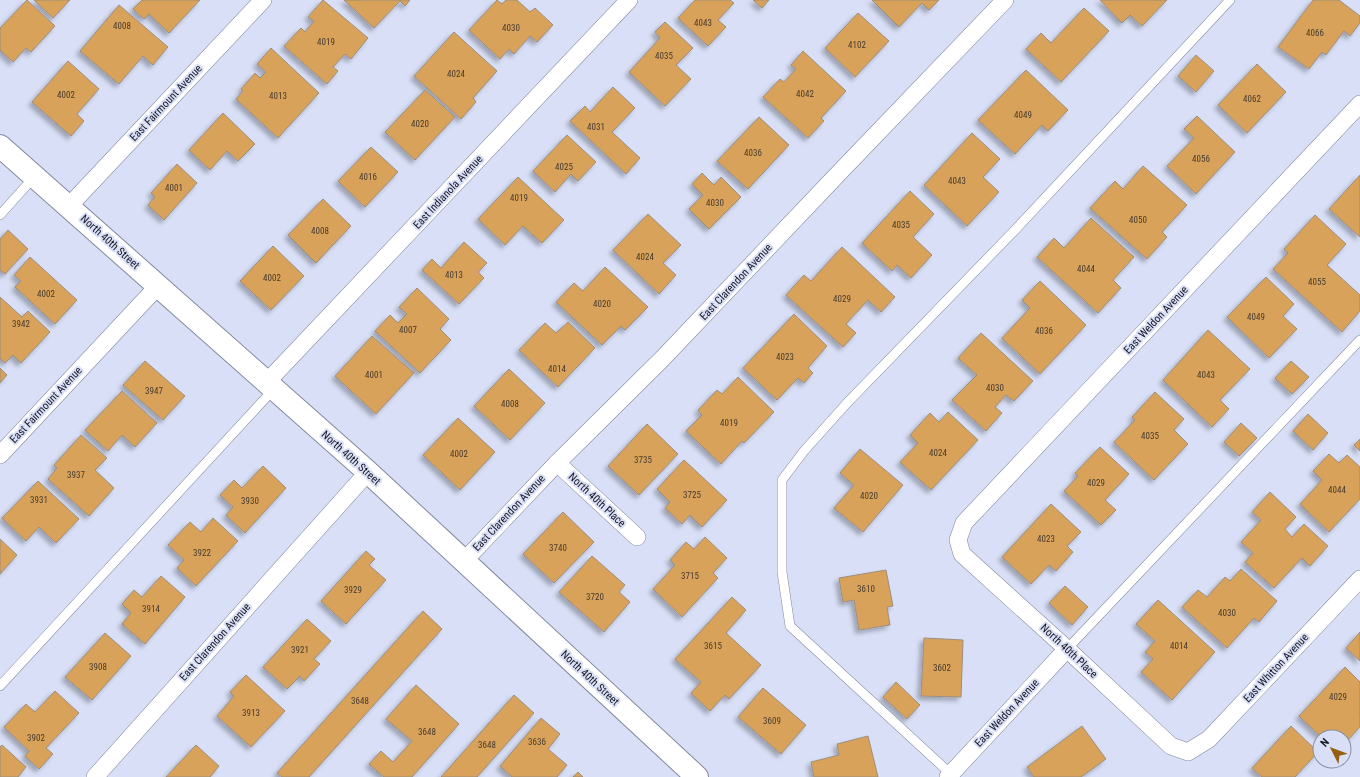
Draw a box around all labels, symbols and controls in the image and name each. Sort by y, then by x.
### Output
house number: 4043 [694,18,712,28]
house number: 4008 [113,21,131,31]
house number: 4030 [502,23,520,33]
house number: 4066 [1306,28,1324,38]
house number: 4019 [317,37,335,47]
house number: 4102 [848,40,866,50]
house number: 4035 [655,51,673,61]
street label: East Fairmount Avenue [127,62,205,144]
house number: 4024 [447,69,465,79]
house number: 4042 [796,89,814,99]
house number: 4002 [57,90,75,100]
house number: 4013 [269,91,287,101]
house number: 4062 [1243,94,1261,104]
house number: 4049 [1014,110,1032,120]
house number: 4020 [411,119,429,129]
house number: 4031 [587,122,605,132]
house number: 4036 [744,148,762,158]
street label: East Indianola Avenue [411,153,485,231]
house number: 4056 [1192,154,1210,164]
house number: 4025 [555,162,573,172]
house number: 4016 [359,172,377,182]
house number: 4043 [948,176,966,186]
house number: 4001 [165,183,183,193]
house number: 4019 [510,193,528,203]
house number: 4030 [706,198,724,208]
street label: North 40th Street [78,212,142,272]
house number: 4050 [1129,215,1147,225]
house number: 4035 [892,220,910,230]
house number: 4008 [311,226,329,236]
street label: East Clarendon Avenue [697,241,775,323]
house number: 4024 [636,252,654,262]
house number: 4044 [1077,264,1095,274]
house number: 4013 [445,270,463,280]
house number: 4002 [263,273,281,283]
house number: 4055 [1308,277,1326,287]
street label: East Weldon Avenue [1121,283,1191,357]
house number: 4002 [37,289,55,299]
house number: 4029 [833,294,851,304]
house number: 4020 [593,299,611,309]
house number: 4049 [1247,312,1265,322]
house number: 3942 [12,319,30,329]
house number: 4007 [399,325,417,335]
house number: 4036 [1035,326,1053,336]
house number: 4023 [776,352,794,362]
street label: East Fairmount Avenue [7,364,85,446]
house number: 4014 [548,364,566,374]
house number: 4001 [365,370,383,380]
house number: 4043 [1197,370,1215,380]
house number: 4030 [986,383,1004,393]
house number: 3947 [145,386,163,396]
house number: 4008 [501,399,519,409]
house number: 4019 [720,418,738,428]
street label: North 40th Street [319,428,383,488]
house number: 4035 [1141,431,1159,441]
house number: 4024 [929,448,947,458]
house number: 4002 [450,449,468,459]
house number: 3735 [634,455,652,465]
house number: 3937 [67,470,85,480]
street label: North 40th Place [566,470,628,530]
street label: East Clarendon Avenue [470,472,548,554]
house number: 4029 [1087,478,1105,488]
house number: 4044 [1328,485,1346,495]
house number: 3725 [683,490,701,500]
house number: 4020 [860,491,878,501]
house number: 3931 [30,495,48,505]
house number: 3930 [241,496,259,506]
house number: 4023 [1037,534,1055,544]
house number: 3740 [549,543,567,553]
house number: 3922 [193,548,211,558]
house number: 3715 [681,571,699,581]
house number: 3610 [857,584,875,594]
house number: 3929 [344,585,362,595]
house number: 3720 [586,592,604,602]
street label: East Clarendon Avenue [177,601,253,683]
house number: 3914 [142,604,160,614]
house number: 4030 [1218,608,1236,618]
street label: North 40th Place [1038,621,1100,681]
street label: East Whitton Avenue [1241,631,1311,705]
house number: 3615 [704,641,722,651]
house number: 4014 [1170,641,1188,651]
house number: 3921 [291,645,309,655]
street label: North 40th Street [558,648,622,708]
house number: 3908 [89,662,107,672]
house number: 3602 [933,663,951,673]
street label: East Weldon Avenue [972,676,1042,750]
house number: 4029 [1329,692,1347,702]
house number: 3648 [351,696,369,706]
house number: 3913 [242,708,260,718]
house number: 3609 [763,716,781,726]
house number: 3648 [418,727,436,737]
north arrow [1312,729,1352,769]
house number: 3902 [27,733,45,743]
text: N [1318,736,1332,750]
house number: 3636 [528,737,546,747]
house number: 3648 [478,740,496,750]

